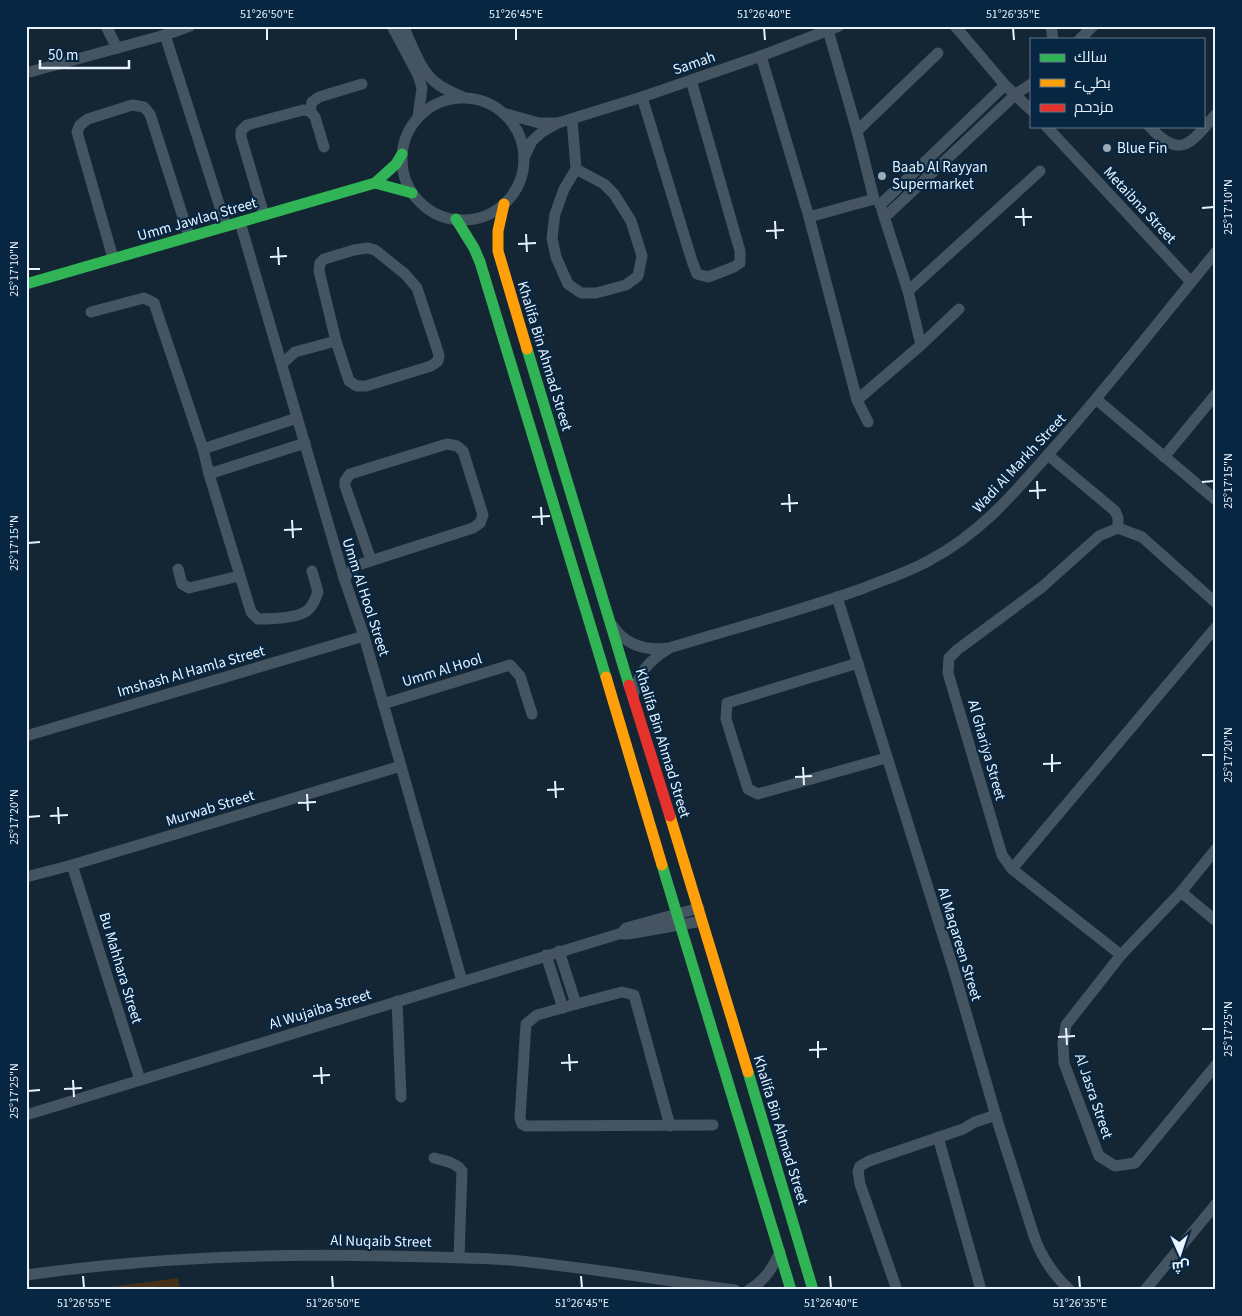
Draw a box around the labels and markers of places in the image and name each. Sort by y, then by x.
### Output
place label: Blue Fin [1117,138,1168,159]
marker: Blue Fin [1101,142,1113,154]
place label: Baab Al Rayyan Supermarket [892,157,988,195]
marker: Baab Al Rayyan Supermarket [876,170,888,182]

